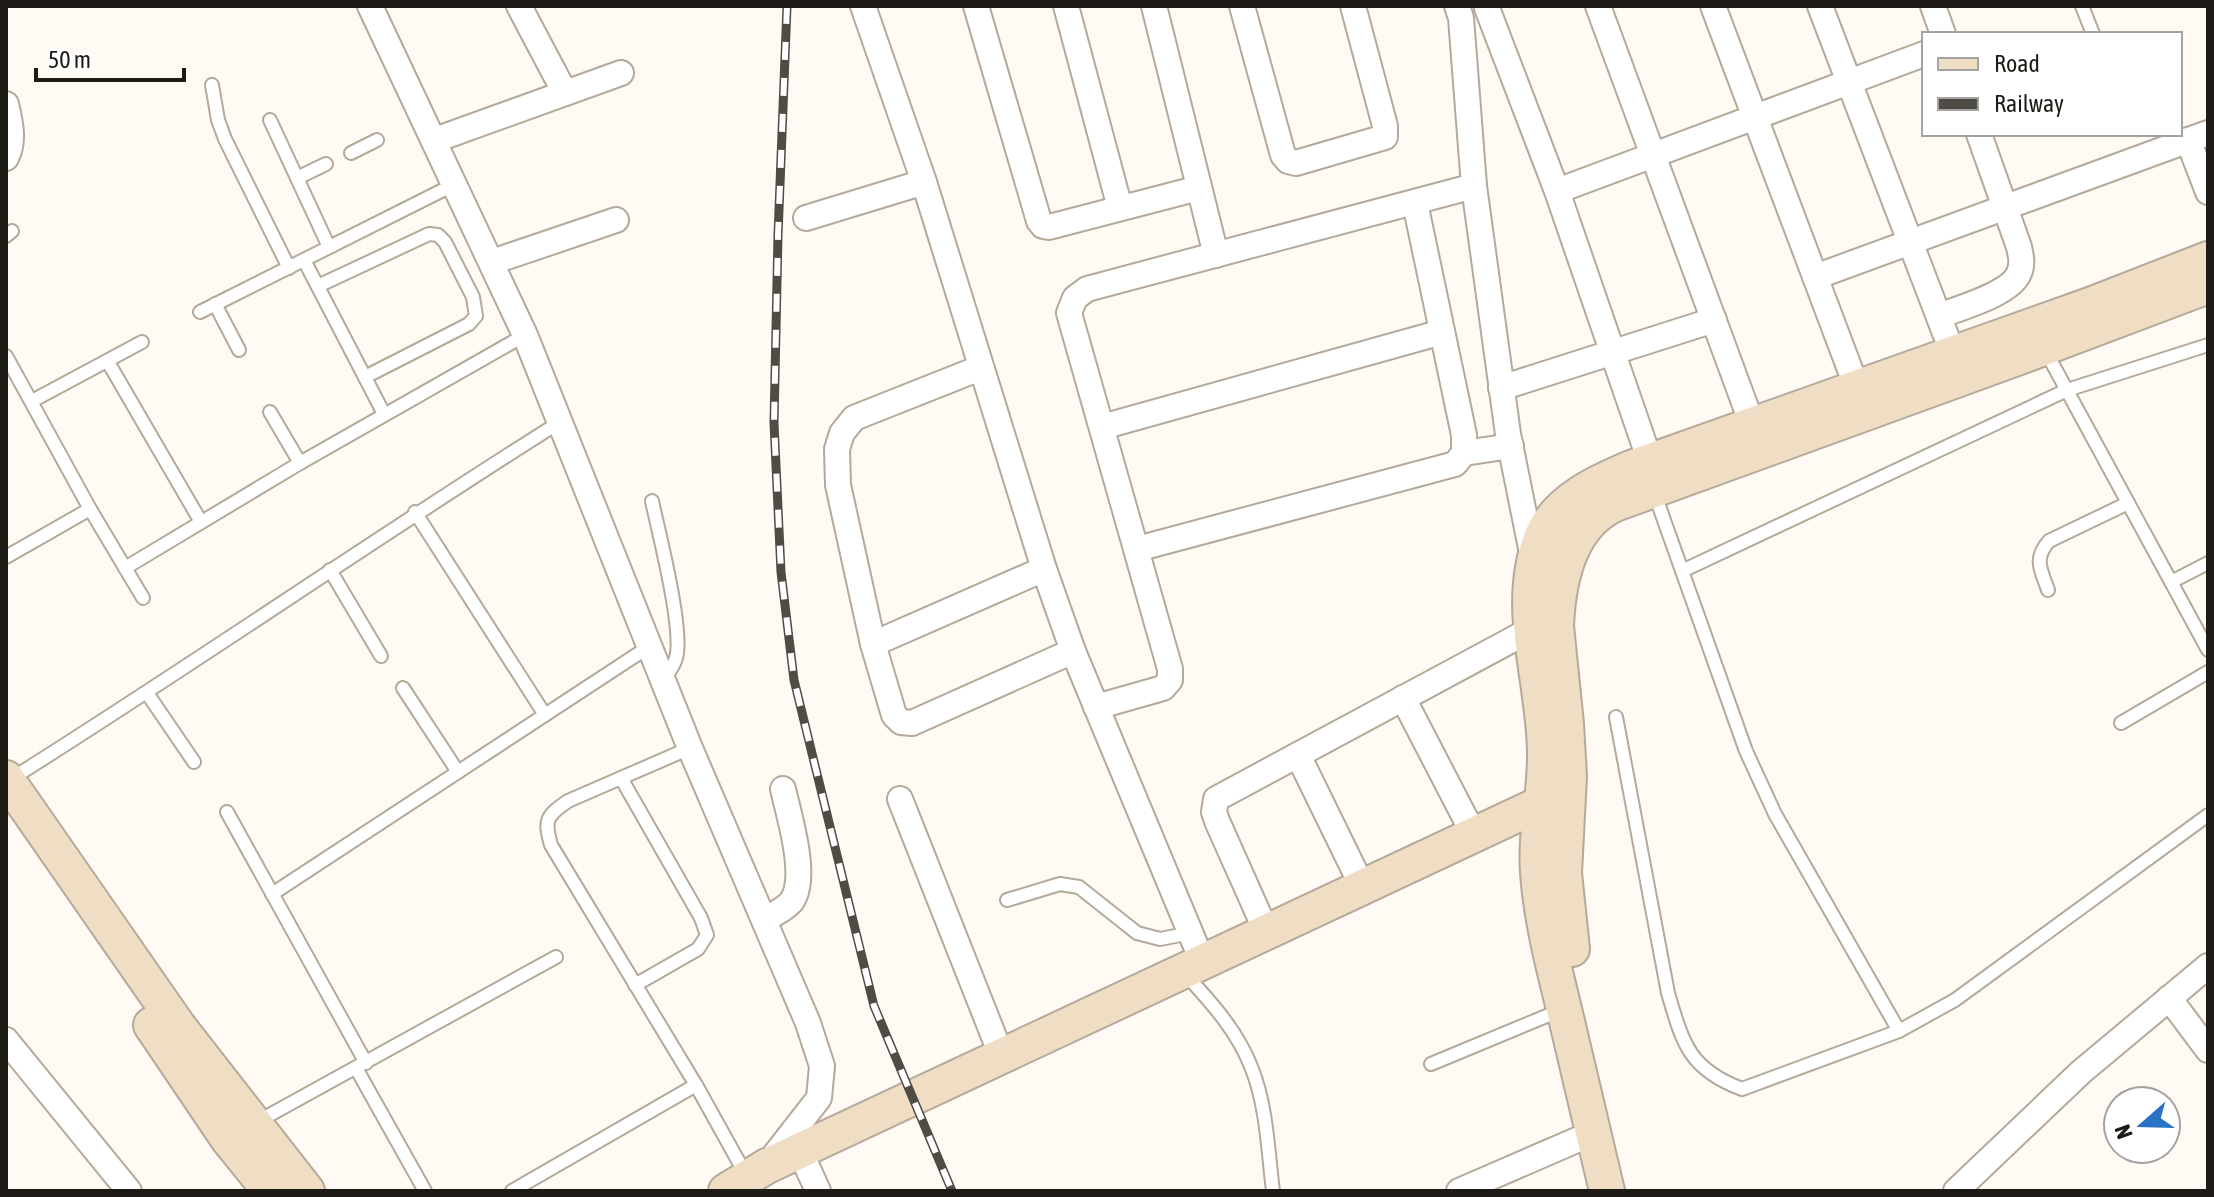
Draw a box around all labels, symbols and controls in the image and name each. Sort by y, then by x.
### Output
scale bar [36,32,184,82]
legend [1922,32,2182,136]
text: 50 m [48,46,91,73]
text: Road [1994,50,2040,77]
text: Railway [1994,90,2064,117]
north arrow [2102,1085,2182,1165]
text: N [2109,1121,2138,1142]

